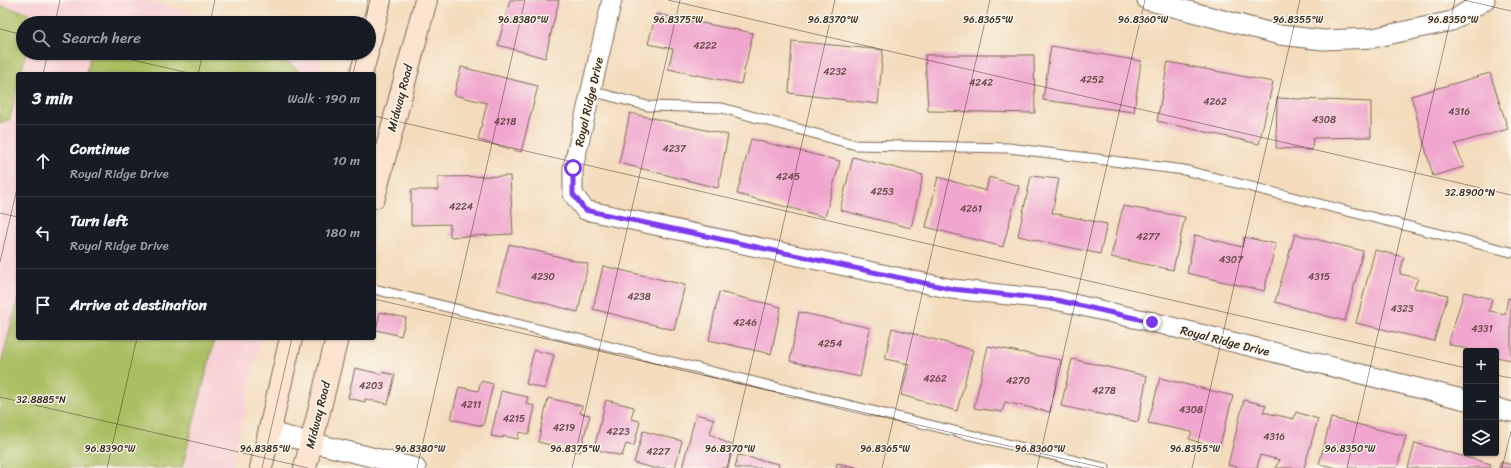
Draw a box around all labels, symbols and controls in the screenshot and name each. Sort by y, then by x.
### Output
text: 96.8380°W [498,11,549,29]
text: 96.8375°W [653,11,703,29]
text: 96.8370°W [808,11,858,29]
text: 96.8365°W [963,11,1013,29]
text: 96.8360°W [1118,11,1168,29]
text: 96.8355°W [1273,11,1324,29]
text: 96.8350°W [1428,11,1479,29]
search box [16,16,376,60]
text: Search here [62,25,141,51]
icon: search [30,27,52,49]
house number: 4222 [693,37,717,55]
street label: Royal Ridge Drive [568,55,610,149]
street label: Midway Road [380,60,420,134]
house number: 4232 [823,63,847,81]
house number: 4252 [1080,71,1104,89]
house number: 4242 [969,74,993,92]
text: 3 min [32,83,73,113]
text: Walk · 190 m [287,87,360,110]
house number: 4262 [1203,93,1227,111]
house number: 4316 [1448,103,1470,121]
house number: 4308 [1312,111,1336,129]
house number: 4218 [494,113,516,131]
text: Continue [70,136,130,162]
house number: 4237 [662,140,687,158]
text: 10 m [333,149,360,172]
icon: ahead [32,150,54,172]
route start [564,159,582,177]
text: Royal Ridge Drive [70,162,169,185]
house number: 4245 [776,168,800,186]
house number: 4253 [870,183,894,201]
text: 32.8900°N [1445,184,1495,202]
house number: 4224 [449,198,473,216]
house number: 4261 [960,200,982,218]
text: Turn left [70,208,128,234]
text: 180 m [325,221,360,244]
icon: left [32,222,54,244]
house number: 4277 [1136,228,1161,246]
text: Royal Ridge Drive [70,234,169,257]
house number: 4307 [1219,251,1244,269]
house number: 4230 [531,268,555,286]
house number: 4315 [1308,268,1330,286]
house number: 4238 [627,288,651,306]
text: Arrive at destination [70,292,207,318]
icon: arrive [32,294,54,316]
house number: 4323 [1391,300,1414,318]
route end [1143,313,1161,331]
house number: 4246 [733,314,757,332]
street label: Royal Ridge Drive [1178,319,1272,363]
house number: 4331 [1471,320,1493,338]
house number: 4254 [818,335,842,353]
map controls [1463,348,1499,456]
button: + [1463,348,1499,384]
house number: 4262 [923,370,947,388]
house number: 4270 [1006,372,1030,390]
street label: Midway Road [299,377,337,451]
house number: 4203 [359,377,383,395]
house number: 4278 [1092,382,1116,400]
button: − [1463,384,1499,420]
text: 32.8885°N [16,391,66,409]
house number: 4211 [461,396,481,414]
house number: 4308 [1179,401,1203,419]
house number: 4215 [503,410,525,428]
house number: 4219 [553,419,575,437]
button: layers [1463,420,1499,456]
house number: 4223 [606,423,630,441]
house number: 4316 [1263,428,1285,446]
text: 96.8390°W [85,440,136,458]
text: 96.8385°W [240,440,291,458]
text: 96.8380°W [395,440,446,458]
text: 96.8375°W [550,440,600,458]
text: 96.8370°W [705,440,755,458]
text: 96.8365°W [860,440,910,458]
text: 96.8360°W [1015,440,1065,458]
text: 96.8355°W [1170,440,1221,458]
text: 96.8350°W [1325,440,1376,458]
house number: 4227 [646,443,671,461]

